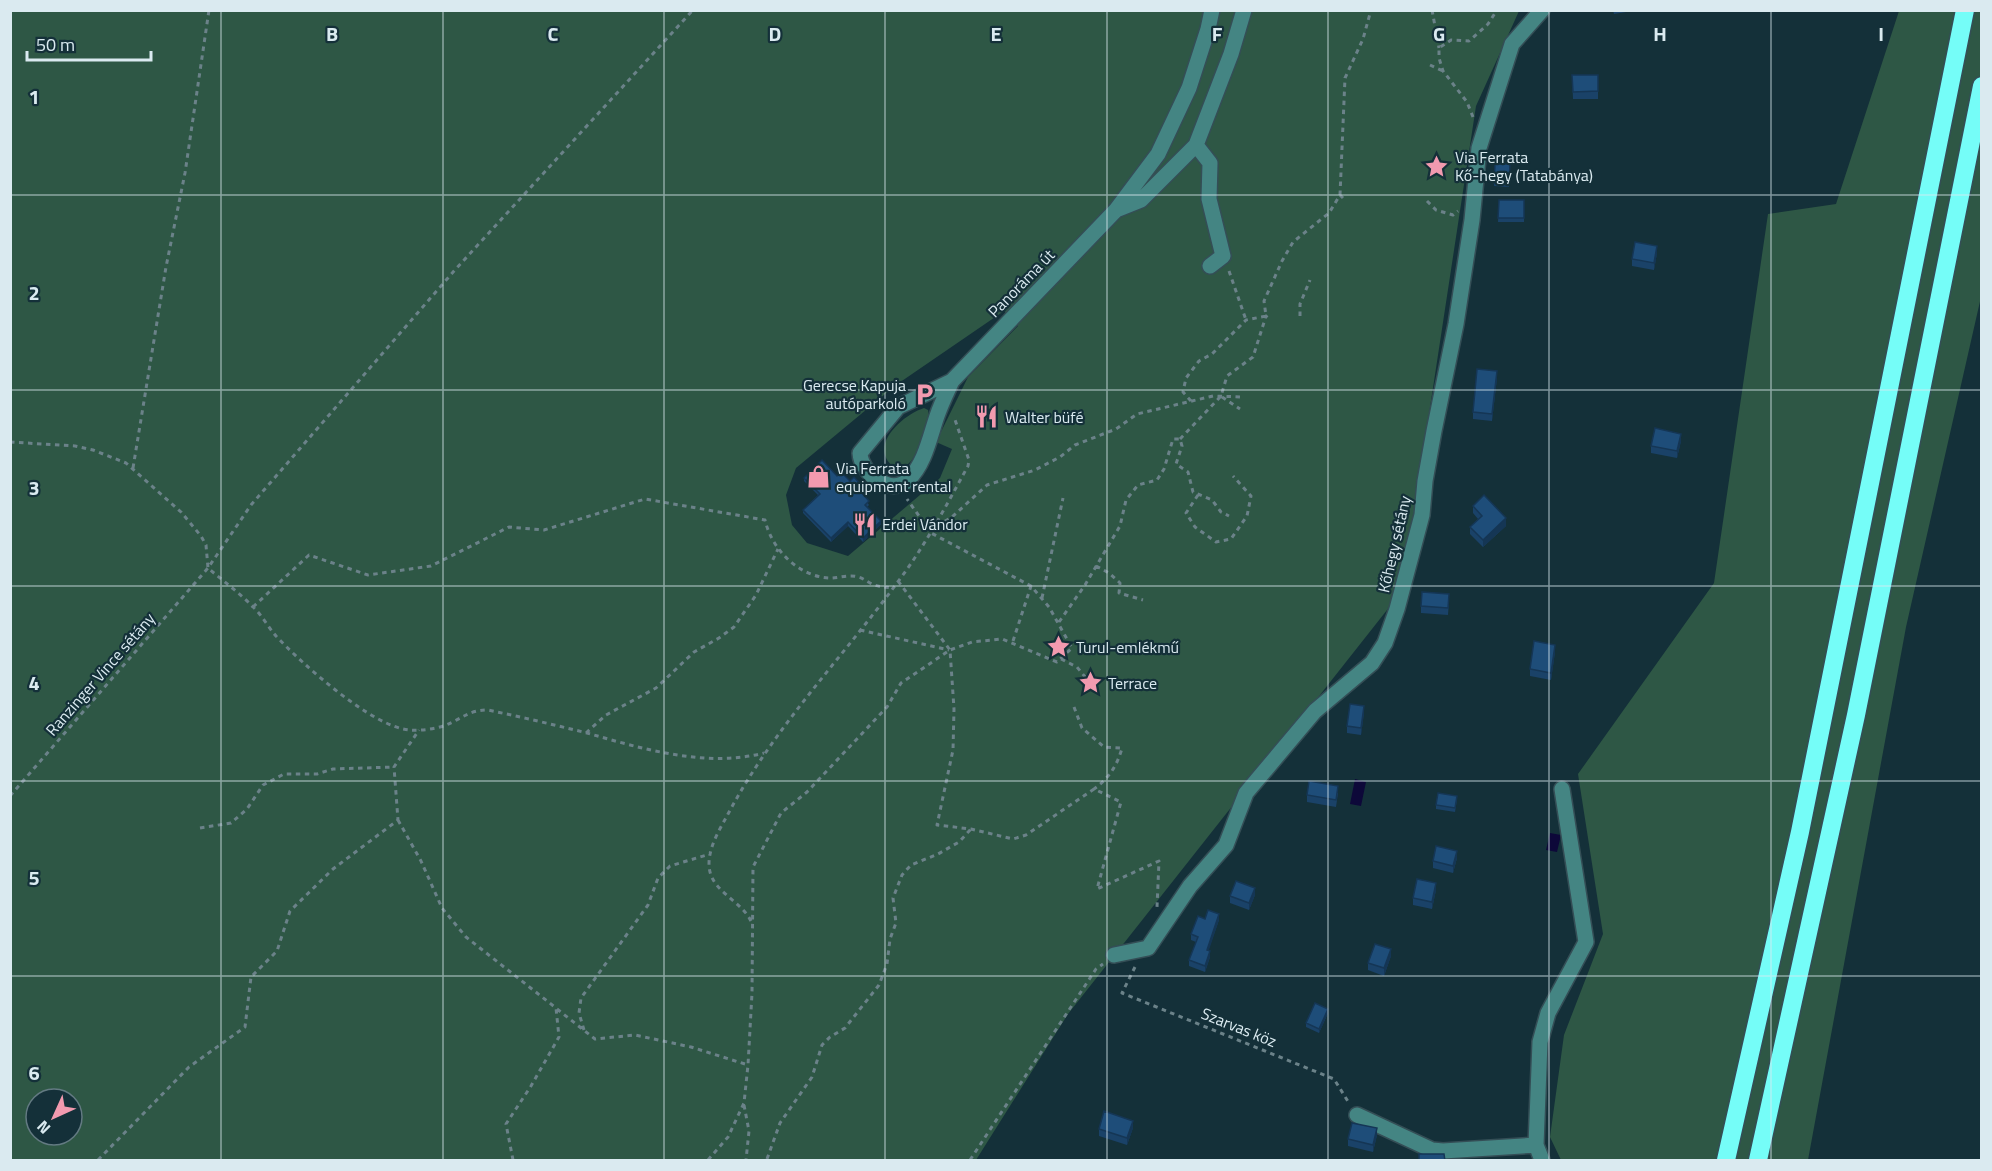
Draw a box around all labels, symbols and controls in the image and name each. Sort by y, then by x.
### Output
text: B [326,18,338,49]
text: C [548,18,559,49]
text: D [769,18,781,49]
text: E [990,18,1002,49]
text: F [1212,18,1223,49]
text: G [1433,18,1445,49]
text: H [1653,18,1667,49]
text: I [1878,18,1884,49]
scale bar [27,24,152,62]
text: 50 m [36,31,75,58]
text: 1 [28,81,40,112]
place label: Via Ferrata Kő-hegy (Tatabánya) [1455,145,1593,187]
place icon: Via Ferrata Kő-hegy (Tatabánya) [1424,153,1450,179]
street label: Panoráma út [982,243,1060,323]
text: 2 [28,277,40,308]
place label: Gerecse Kapuja autóparkoló [803,373,906,415]
parking icon: Gerecse Kapuja autóparkoló [911,381,937,407]
restaurant icon: Walter büfé [974,404,1000,430]
place label: Walter büfé [1005,405,1084,429]
place label: Via Ferrata equipment rental [836,456,951,498]
shop icon: Via Ferrata equipment rental [805,464,831,490]
text: 3 [28,472,40,503]
street label: Kőhegy sétány [1371,493,1417,595]
restaurant icon: Erdei Vándor [851,511,877,537]
place label: Erdei Vándor [882,512,968,536]
street label: Ranzinger Vince sétány [40,607,161,741]
place icon: Turul-emlékmű [1045,634,1071,660]
place label: Turul-emlékmű [1076,635,1179,659]
text: 4 [28,667,40,698]
place icon: Terrace [1077,670,1103,696]
place label: Terrace [1108,671,1157,695]
text: 5 [28,862,40,893]
street label: Szarvas köz [1198,1001,1280,1053]
text: 6 [28,1057,40,1088]
north arrow [24,1087,84,1147]
text: N [31,1115,56,1140]

